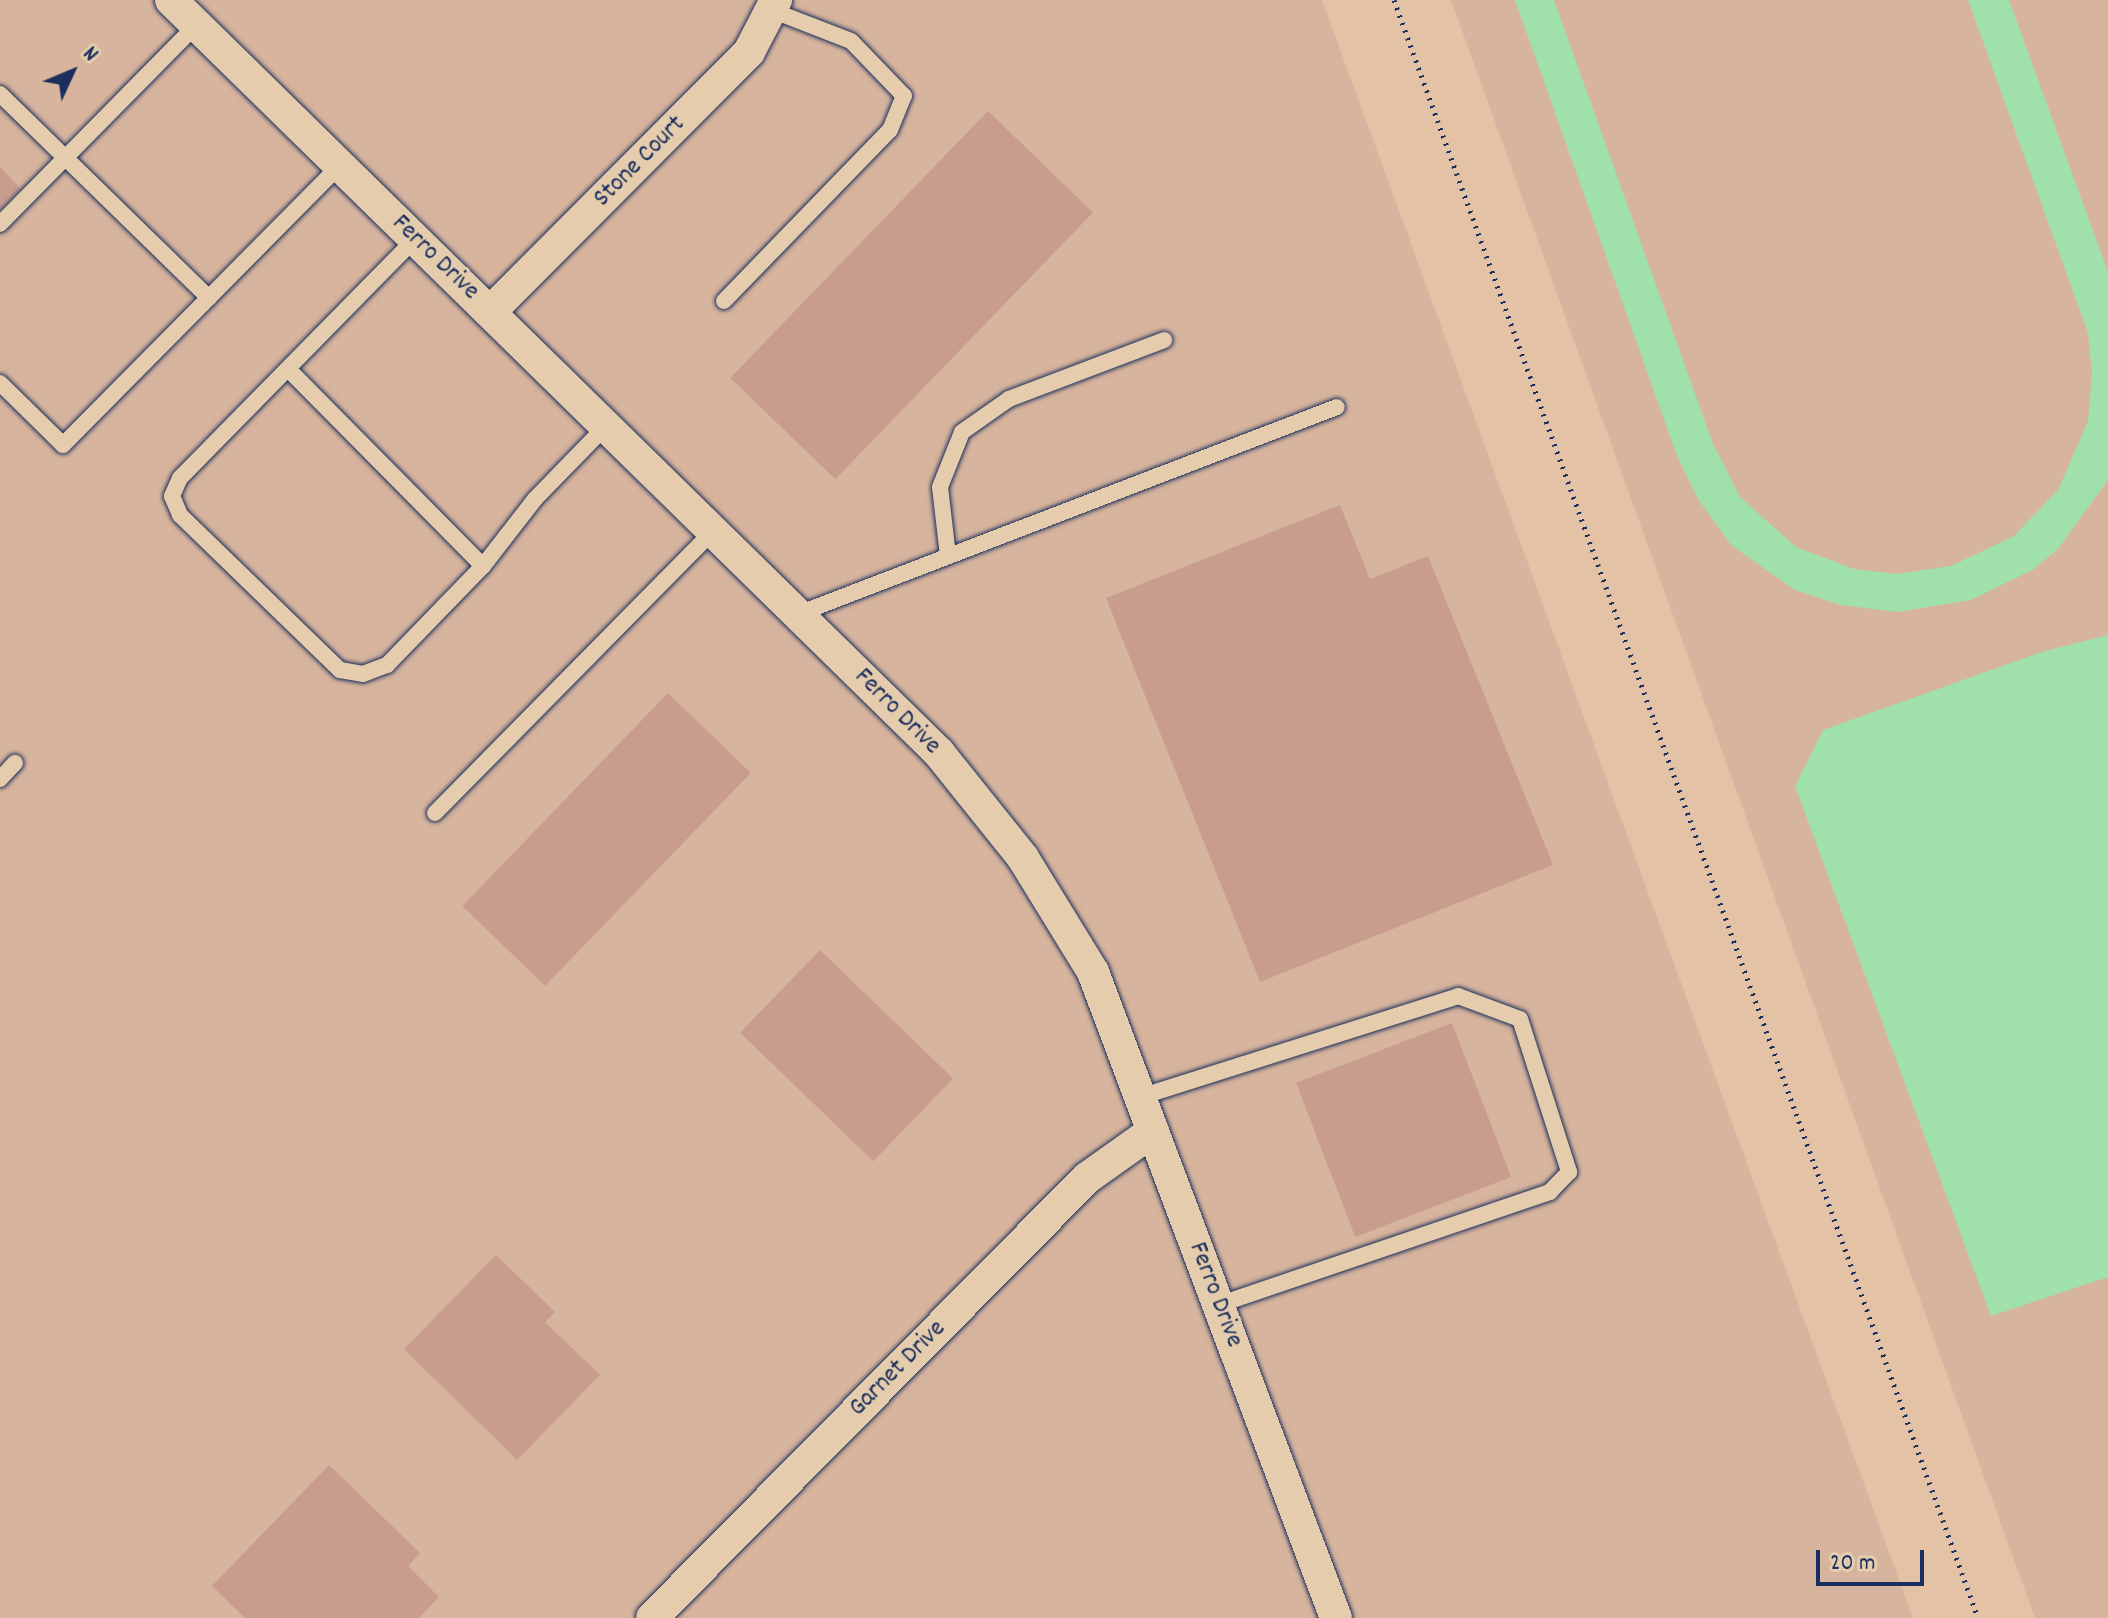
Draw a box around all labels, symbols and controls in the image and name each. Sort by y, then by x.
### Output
north arrow [32,32,112,112]
text: N [75,40,105,70]
street label: Stone Court [588,110,692,214]
street label: Ferro Drive [385,209,485,307]
street label: Ferro Drive [847,662,947,762]
street label: Ferro Drive [1181,1238,1249,1352]
street label: Garnet Drive [843,1314,953,1424]
scale bar [1820,1534,1928,1584]
text: 20 m [1830,1547,1876,1581]

